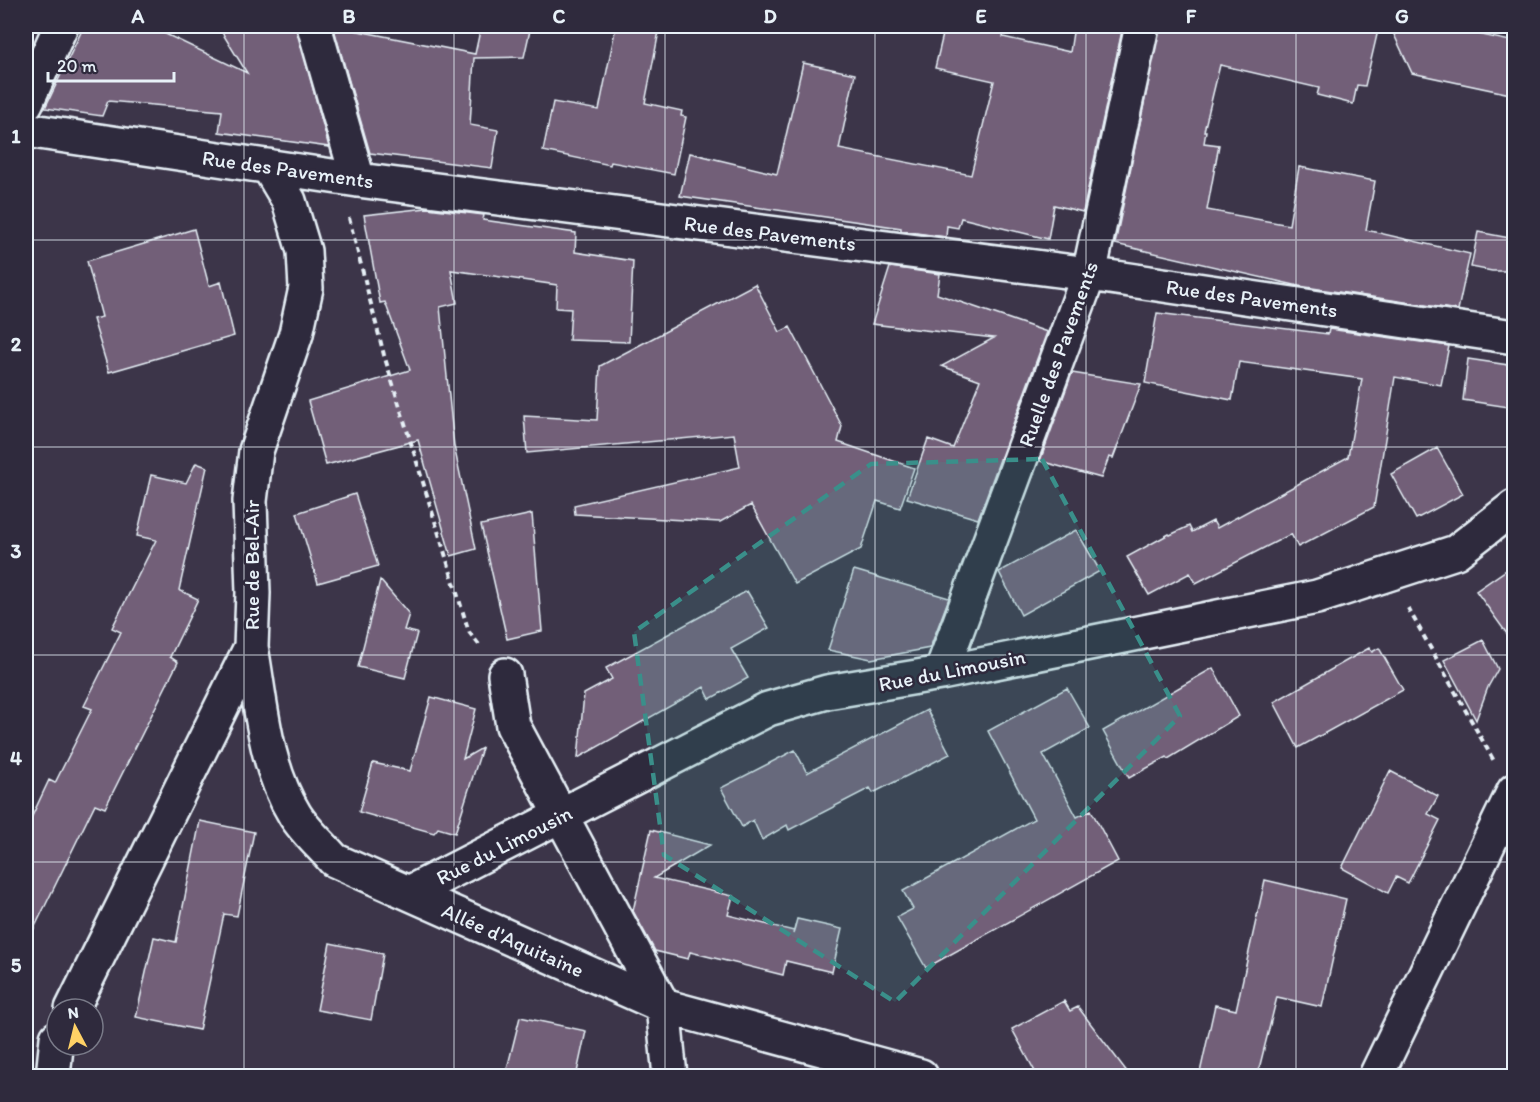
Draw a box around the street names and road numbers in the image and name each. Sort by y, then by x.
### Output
street label: Rue des Pavements [201,145,375,193]
street label: Rue des Pavements [683,210,857,256]
street label: Ruelle des Pavements [1013,258,1103,450]
street label: Rue des Pavements [1165,274,1339,322]
street label: Rue de Bel-Air [239,499,264,630]
street label: Rue du Limousin [877,643,1028,696]
street label: Rue du Limousin [432,800,576,890]
street label: Allée d'Aquitaine [438,898,588,982]

